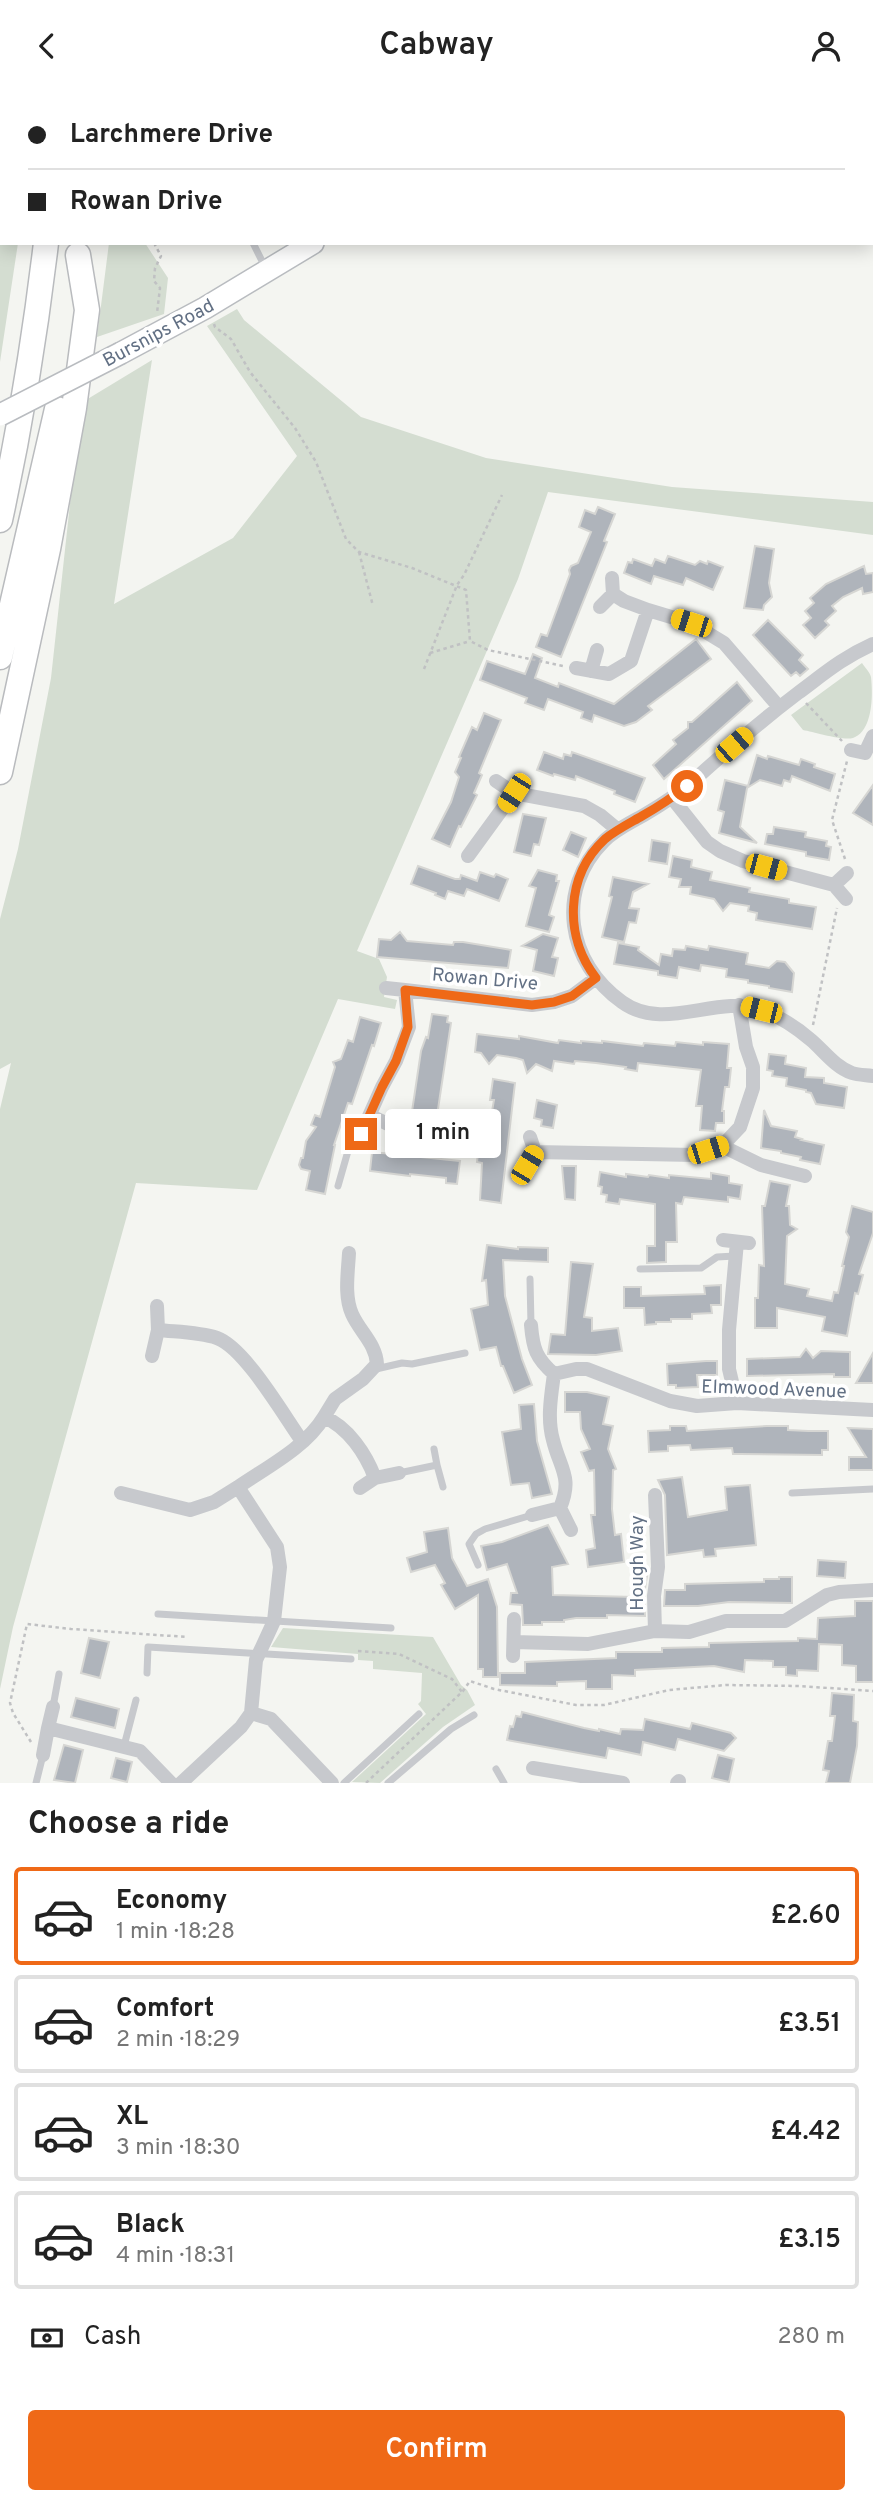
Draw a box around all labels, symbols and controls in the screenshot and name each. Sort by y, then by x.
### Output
text: Cabway [379,26,494,66]
icon: back [28,27,66,65]
icon: person [807,27,845,65]
text: Larchmere Drive [70,119,273,152]
text: Rowan Drive [70,186,223,219]
street label: Bursnips Road [99,294,219,373]
car [668,607,715,639]
car [712,723,757,767]
car [494,770,535,816]
route start [671,770,703,802]
car [743,851,790,883]
street label: Rowan Drive [431,963,539,997]
car [739,995,784,1025]
callout: 1 min [386,1109,501,1159]
route end [345,1118,377,1150]
text: 1 min [416,1119,470,1148]
car [685,1134,732,1166]
car [508,1142,547,1188]
street label: Elmwood Avenue [701,1375,847,1405]
street label: Hough Way [626,1515,650,1611]
text: Choose a ride [28,1805,229,1845]
icon: car [32,1885,95,1948]
text: Economy [116,1885,227,1918]
text: £2.60 [771,1900,841,1933]
text: 1 min · 18:28 [116,1918,235,1947]
icon: car [32,1993,95,2056]
text: Comfort [116,1993,214,2026]
text: £3.51 [778,2008,841,2041]
text: 2 min · 18:29 [116,2026,240,2055]
icon: car [32,2101,95,2164]
text: XL [116,2101,148,2134]
text: £4.42 [770,2116,841,2149]
text: 3 min · 18:30 [116,2134,241,2163]
icon: car [32,2209,95,2272]
text: Black [116,2209,185,2242]
text: £3.15 [778,2224,841,2257]
text: 4 min · 18:31 [116,2242,235,2271]
icon: cash [28,2319,66,2357]
text: Cash [84,2321,141,2354]
text: 280 m [777,2323,845,2352]
button: Confirm [28,2410,845,2490]

